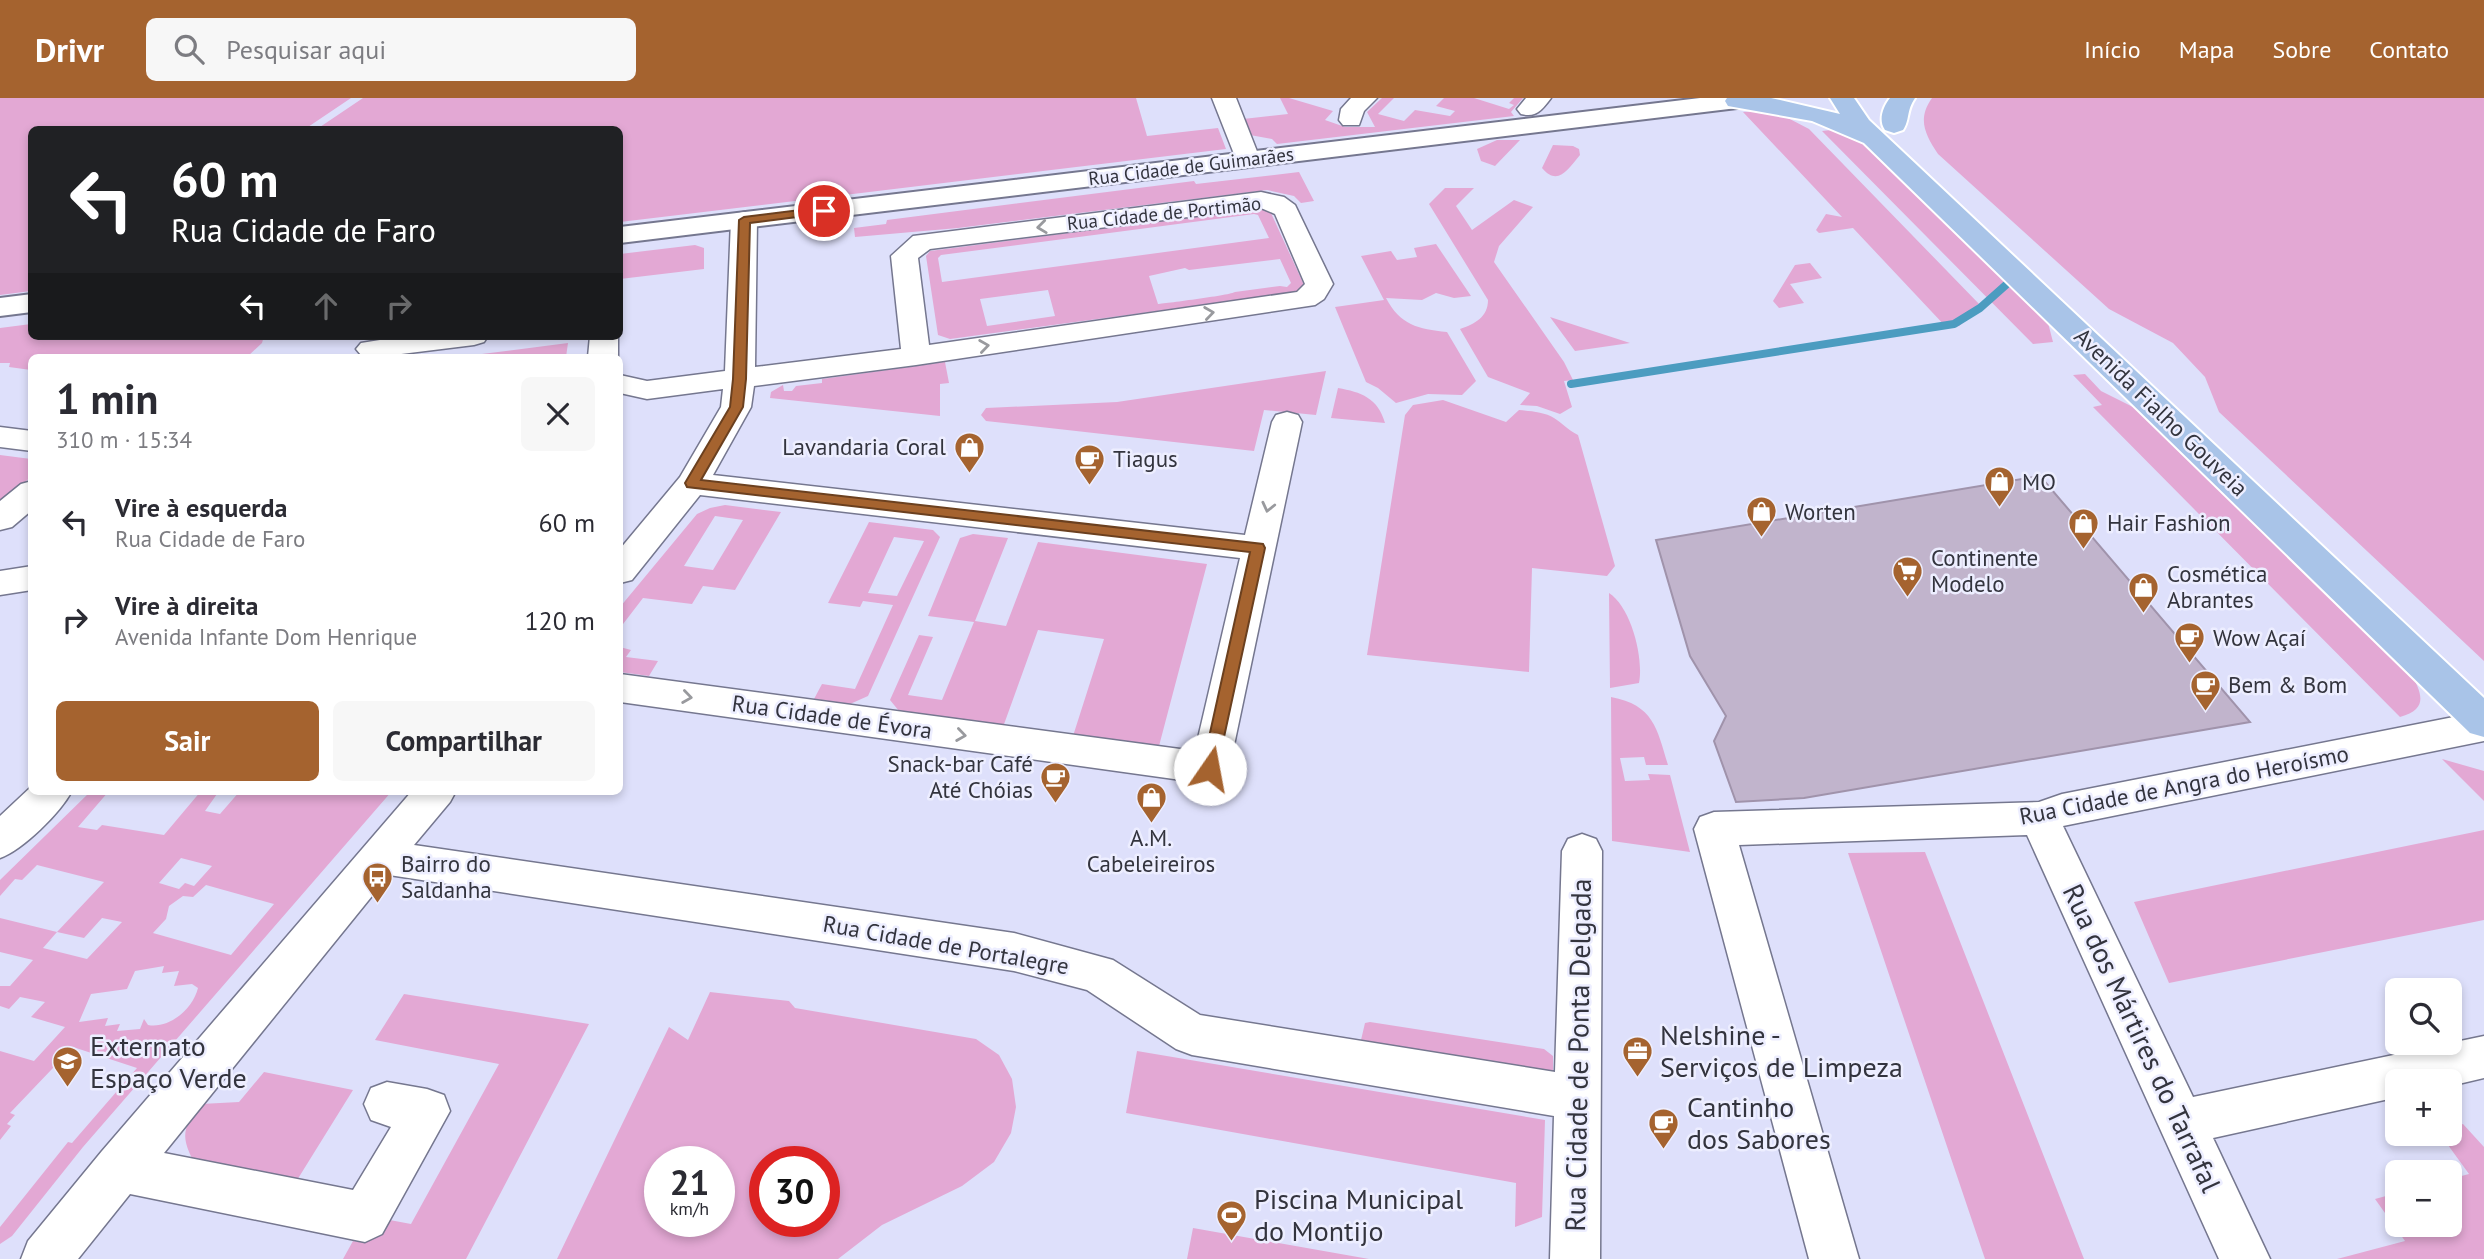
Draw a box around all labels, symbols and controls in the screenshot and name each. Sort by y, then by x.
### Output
search box [146,18,636,81]
text: Drivr [35,28,104,71]
icon: search [170,30,208,68]
text: Pesquisar aqui [226,33,386,66]
text: Início [2084,34,2141,65]
text: Mapa [2179,34,2234,65]
text: Sobre [2272,34,2331,65]
text: Contato [2369,34,2449,65]
street label: Rua Cidade de Guimarães [1087,141,1295,191]
text: 60 m [171,147,278,211]
icon: left [56,154,147,245]
pin [794,181,854,241]
street label: Rua Cidade de Portimão [1066,191,1262,235]
icon: arrive [805,192,843,230]
text: Rua Cidade de Faro [171,209,436,251]
one-way arrow [1036,219,1047,234]
icon: left [234,287,272,325]
icon: ahead [307,287,345,325]
icon: right [380,287,418,325]
one-way arrow [1203,306,1215,321]
street label: Avenida Fialho Gouveia [2069,321,2254,502]
one-way arrow [978,339,990,354]
text: 1 min [56,371,158,426]
button: close [521,377,595,451]
text: 310 m · 15:34 [56,425,192,454]
shop icon: Lavandaria Coral [952,430,986,474]
place label: Lavandaria Coral [782,432,946,461]
cafe icon: Tiagus [1073,442,1107,486]
place label: Tiagus [1113,444,1178,473]
shop icon: MO [1982,465,2016,509]
place label: MO [2022,467,2056,496]
text: Vire à esquerda [115,491,287,524]
shop icon: Worten [1745,495,1779,539]
place label: Worten [1785,497,1856,526]
one-way arrow [1261,501,1276,513]
icon: left [56,503,94,541]
text: 60 m [539,506,595,539]
shop icon: Hair Fashion [2067,506,2101,550]
place label: Hair Fashion [2107,508,2231,537]
text: Rua Cidade de Faro [115,524,305,553]
place label: Continente Modelo [1931,543,2038,598]
supermarket icon: Continente Modelo [1891,554,1925,598]
place label: Cosmética Abrantes [2167,559,2267,614]
shop icon: Cosmética Abrantes [2127,570,2161,614]
text: Vire à direita [115,589,258,622]
icon: right [56,601,94,639]
text: 120 m [524,604,595,637]
cafe icon: Wow Açaí [2173,621,2207,665]
text: Avenida Infante Dom Henrique [115,622,417,651]
place label: Wow Açaí [2213,623,2306,652]
cafe icon: Bem & Bom [2188,668,2222,712]
place label: Bem & Bom [2228,670,2347,699]
street label: Rua Cidade de Évora [730,688,934,745]
one-way arrow [681,690,693,705]
button: Sair [56,701,319,781]
button: Compartilhar [333,701,595,781]
one-way arrow [955,727,967,742]
position arrow [1173,732,1247,806]
street label: Rua Cidade de Angra do Heroísmo [2017,738,2351,831]
place label: Snack-bar Café Até Chóias [887,749,1033,804]
cafe icon: Snack-bar Café Até Chóias [1039,760,1073,804]
shop icon: A.M. Cabeleireiros [1134,780,1168,824]
place label: A.M. Cabeleireiros [1087,823,1215,878]
place label: Bairro do Saldanha [401,849,492,904]
bus stop icon: Bairro do Saldanha [361,860,395,904]
street label: Rua Cidade de Ponta Delgada [1556,878,1599,1232]
street label: Rua dos Mártires do Tarrafal [2055,878,2230,1198]
street label: Rua Cidade de Portalegre [821,909,1071,980]
map controls [2385,978,2462,1237]
button: search [2385,978,2462,1055]
place label: Nelshine - Serviços de Limpeza [1660,1016,1903,1085]
place label: Externato Espaço Verde [90,1027,247,1096]
office icon: Nelshine - Serviços de Limpeza [1620,1034,1654,1078]
school or university icon: Externato Espaço Verde [50,1045,84,1089]
button: + [2385,1069,2462,1146]
place label: Cantinho dos Sabores [1687,1088,1831,1157]
cafe icon: Cantinho dos Sabores [1647,1106,1681,1150]
speed limit sign: 30 [749,1146,840,1237]
text: 21 [670,1159,709,1205]
button: − [2385,1160,2462,1237]
place label: Piscina Municipal do Montijo [1254,1180,1463,1249]
text: km/h [670,1197,709,1220]
sports icon: Piscina Municipal do Montijo [1214,1198,1248,1242]

